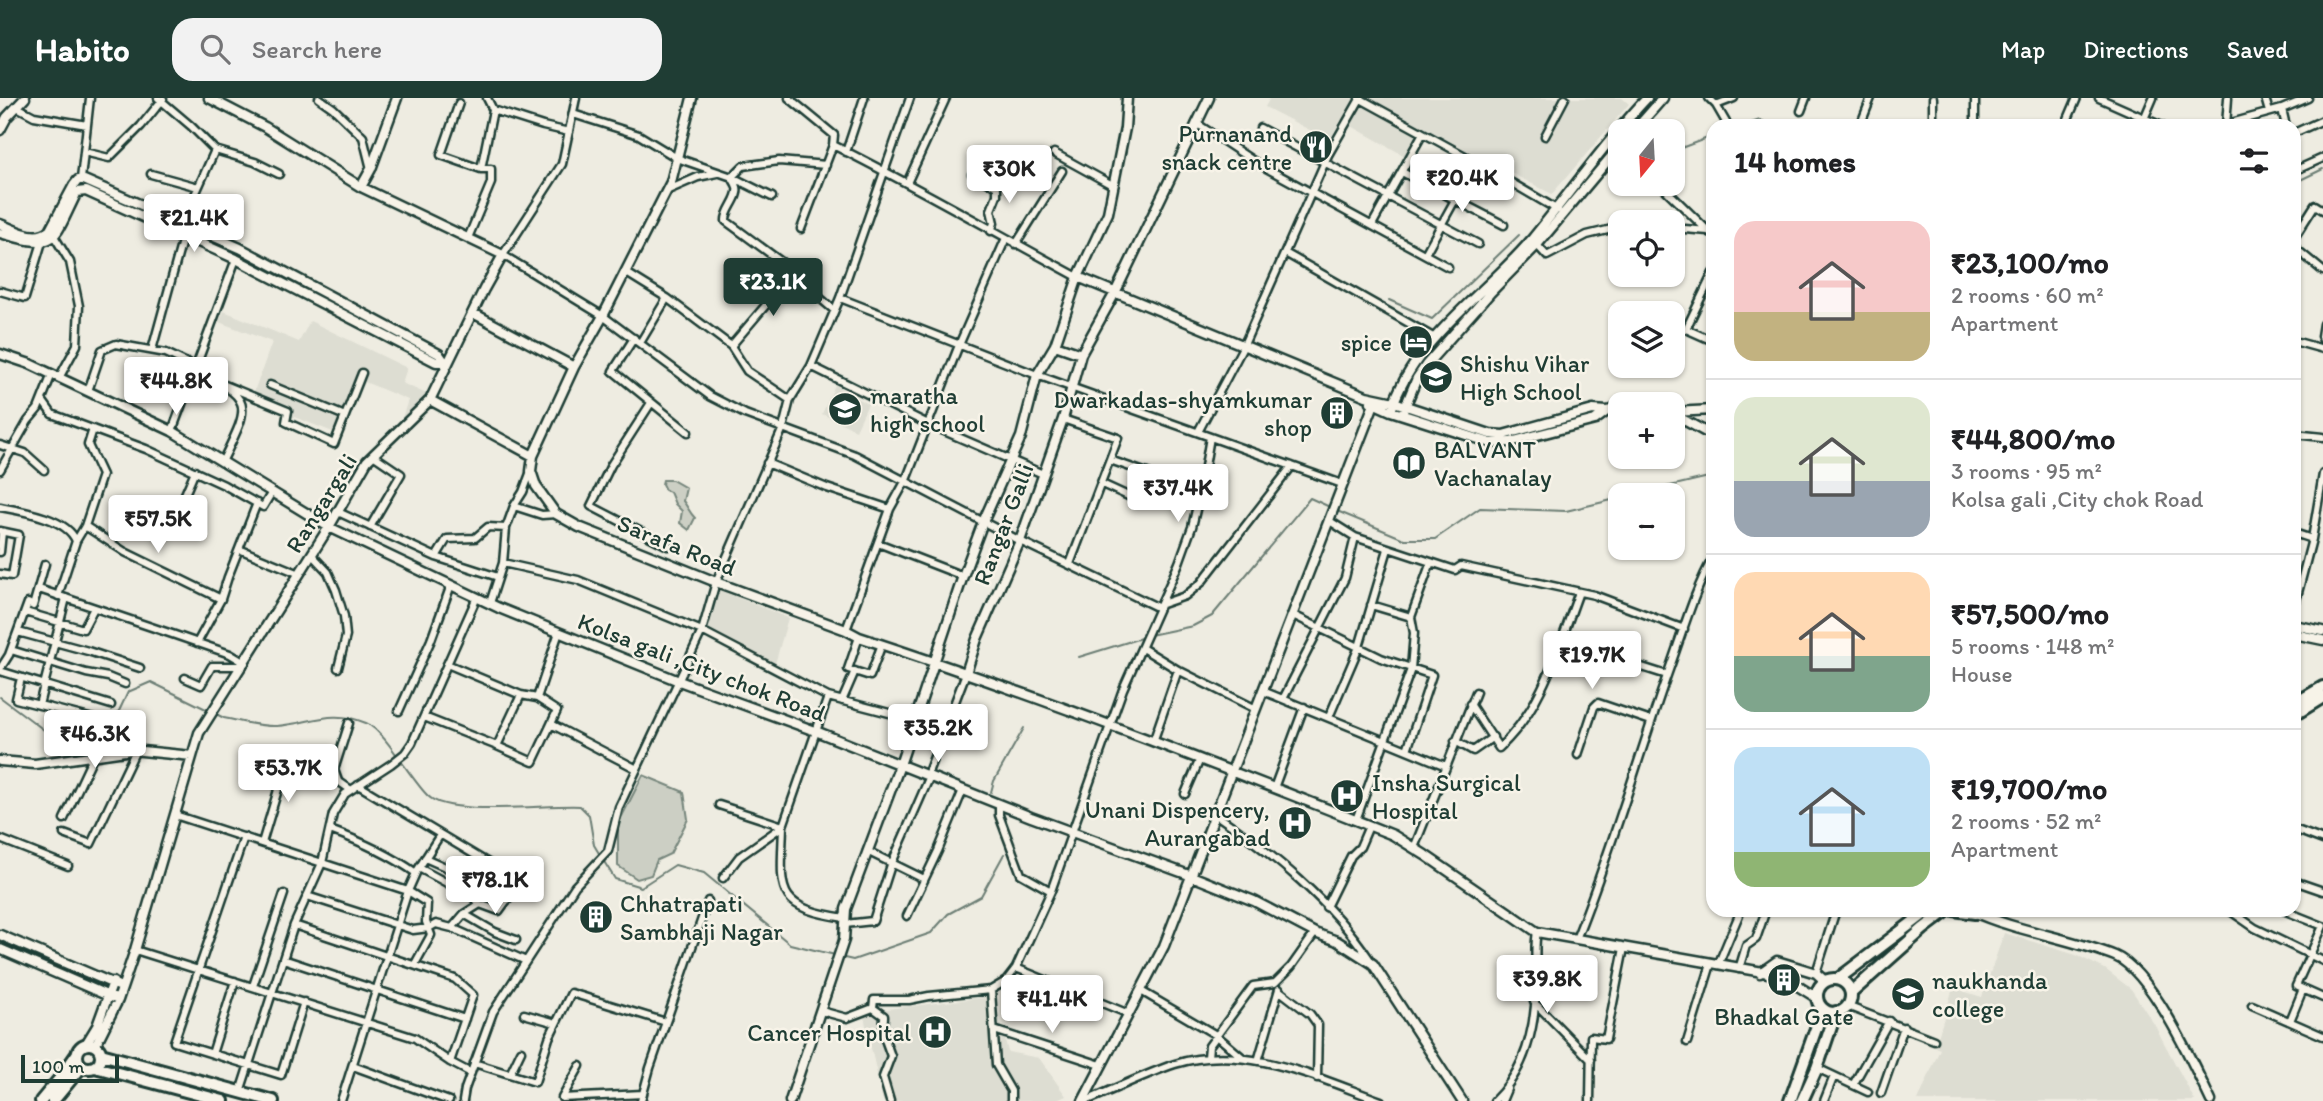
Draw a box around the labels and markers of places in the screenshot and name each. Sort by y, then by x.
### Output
place label: Purnanand snack centre [1161,119,1292,176]
restaurant icon: Purnanand snack centre [1297,128,1335,166]
pin: ₹30K [968,146,1050,205]
pin: ₹20.4K [1405,155,1519,214]
pin: ₹21.4K [137,194,251,254]
pin: ₹23.1K [716,258,830,318]
hotel icon: spice [1397,323,1435,361]
place label: spice [1341,328,1392,357]
place label: Shishu Vihar High School [1460,349,1589,406]
pin: ₹44.8K [119,358,233,417]
school or university icon: Shishu Vihar High School [1417,358,1455,396]
place label: maratha high school [870,381,985,438]
place label: Dwarkadas-shyamkumar shop [1054,385,1312,442]
school or university icon: maratha high school [826,390,864,428]
building icon: Dwarkadas-shyamkumar shop [1318,394,1356,432]
place label: BALVANT Vachanalay [1434,435,1552,492]
library icon: BALVANT Vachanalay [1390,444,1428,482]
pin: ₹37.4K [1121,464,1235,524]
pin: ₹57.5K [101,496,215,555]
pin: ₹19.7K [1535,632,1649,691]
pin: ₹35.2K [881,704,995,764]
pin: ₹46.3K [38,710,152,770]
pin: ₹53.7K [231,744,345,804]
place label: Insha Surgical Hospital [1372,768,1521,825]
hospital icon: Insha Surgical Hospital [1328,777,1366,815]
place label: Unani Dispencery, Aurangabad [1085,795,1270,852]
hospital icon: Unani Dispencery, Aurangabad [1276,804,1314,842]
pin: ₹78.1K [438,856,552,916]
place label: Chhatrapati Sambhaji Nagar [620,889,783,946]
building icon: Chhatrapati Sambhaji Nagar [577,898,615,936]
pin: ₹39.8K [1490,956,1604,1015]
building icon: Bhadkal Gate [1765,961,1803,999]
place label: naukhanda college [1932,966,2048,1023]
school or university icon: naukhanda college [1889,975,1927,1013]
pin: ₹41.4K [995,976,1109,1035]
place label: Bhadkal Gate [1714,1002,1854,1031]
hospital icon: Cancer Hospital [916,1013,954,1051]
place label: Cancer Hospital [747,1018,911,1047]

